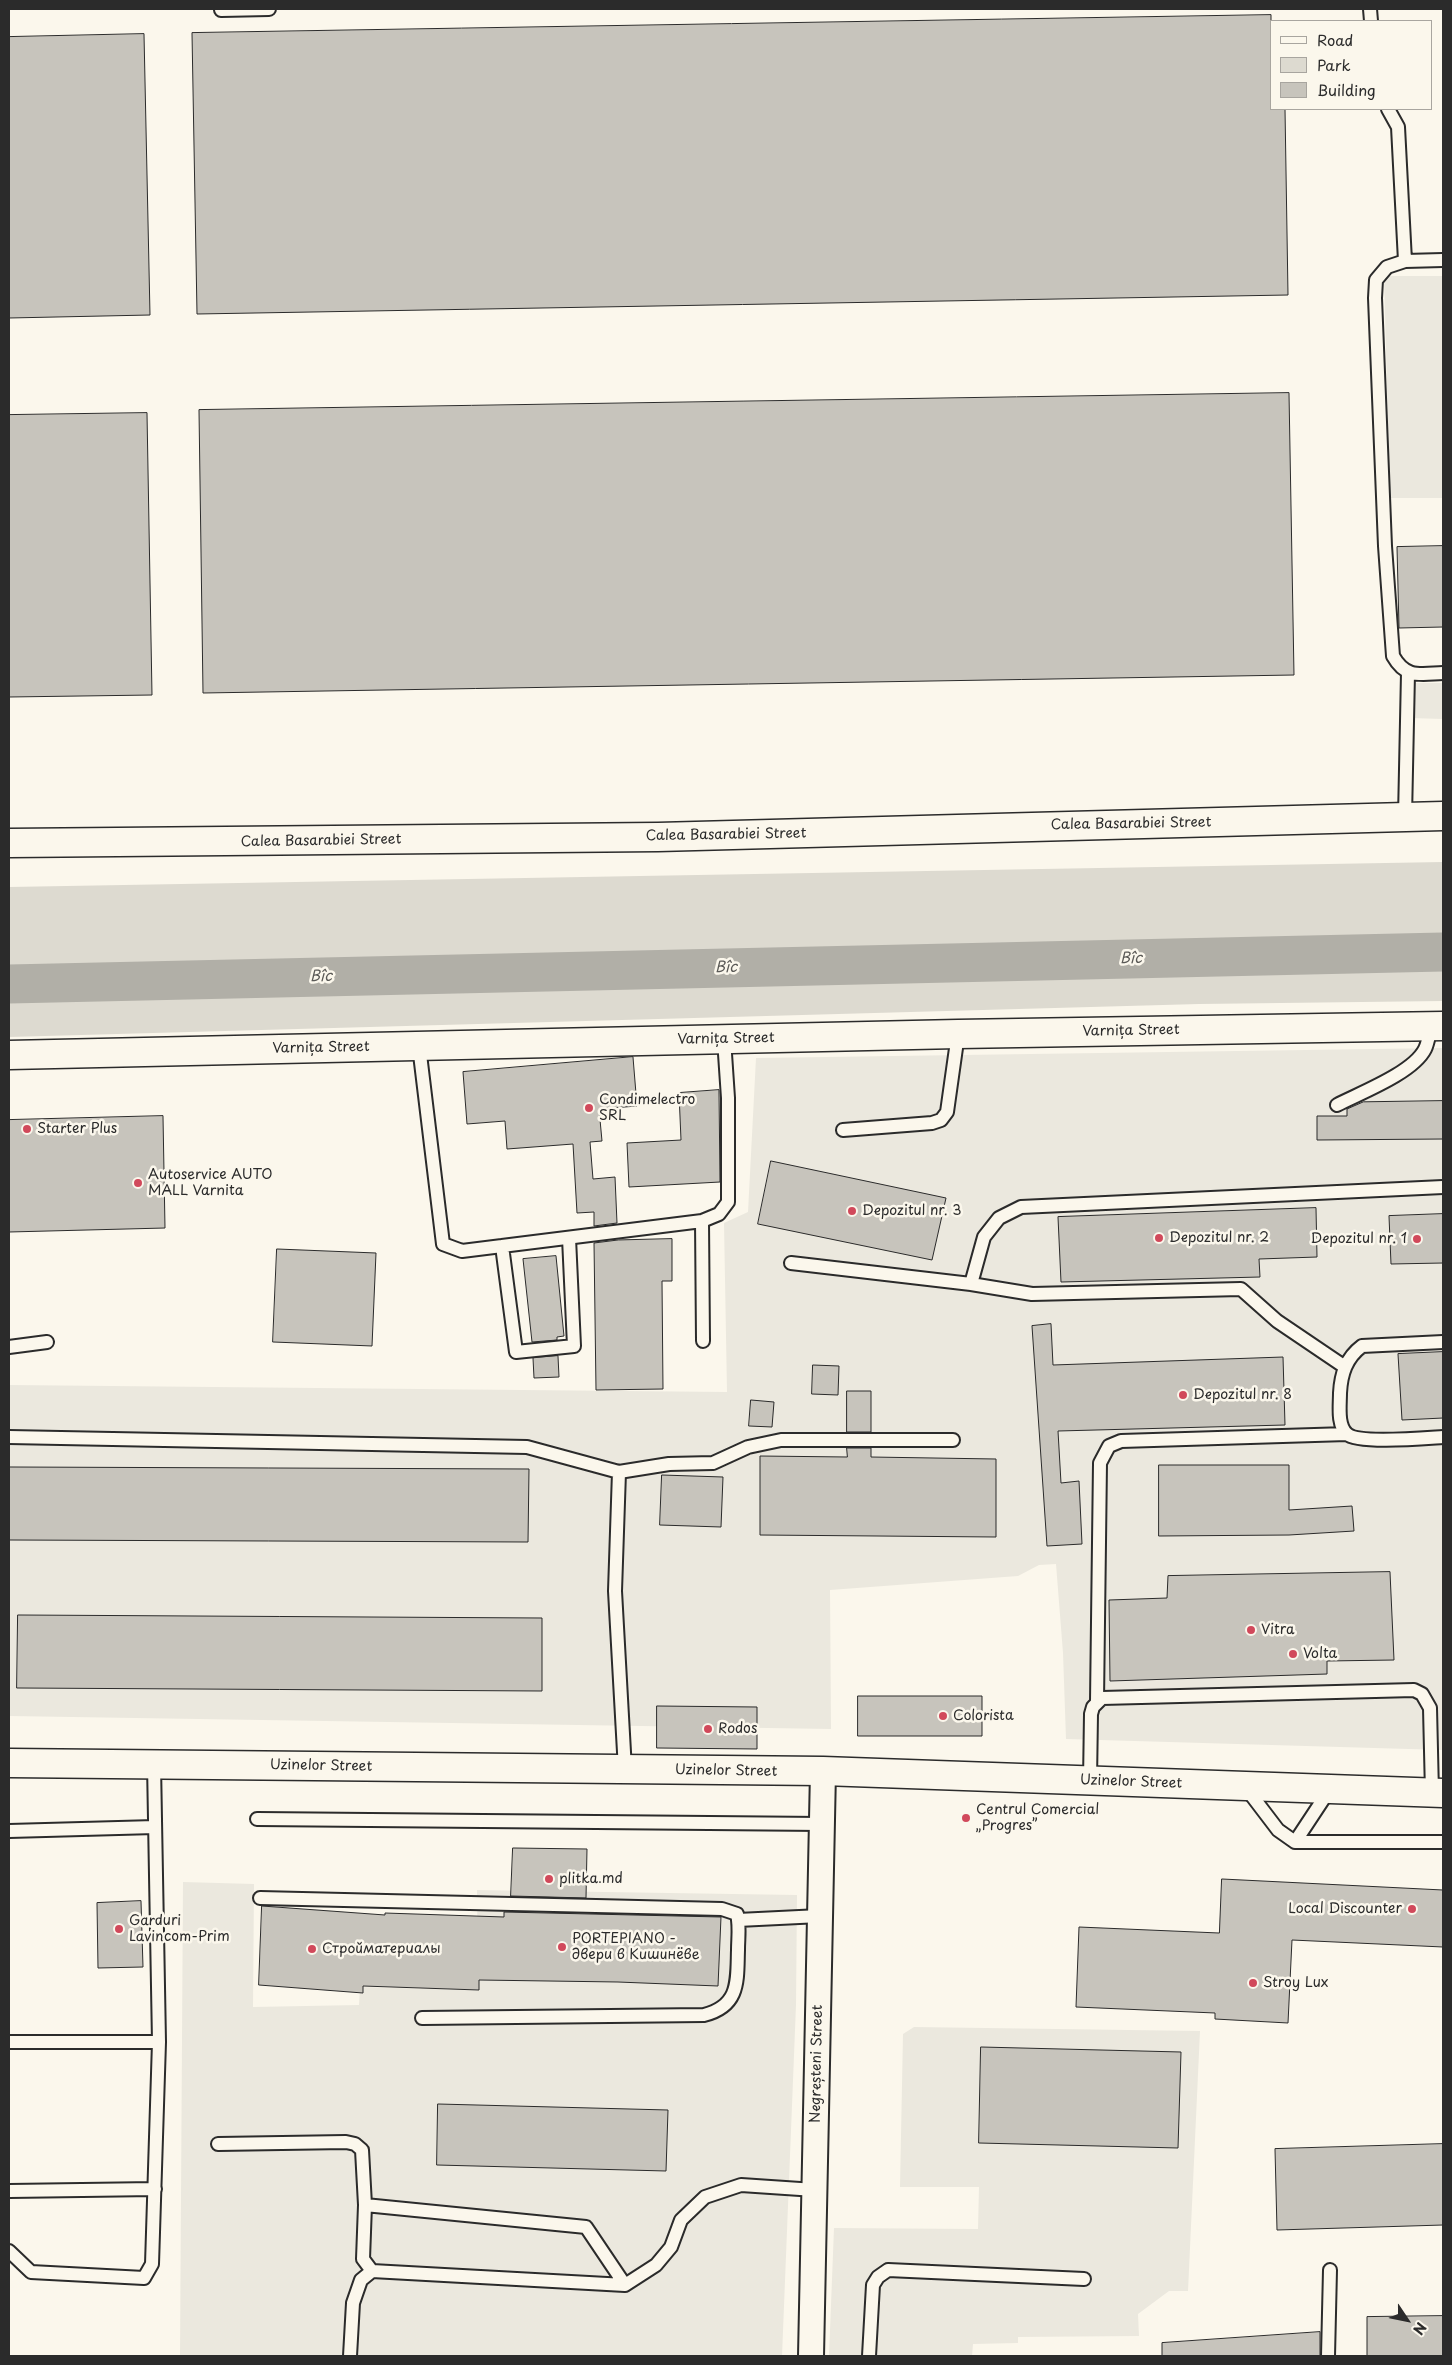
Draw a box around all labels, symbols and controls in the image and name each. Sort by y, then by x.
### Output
legend [1270,20,1432,110]
text: Road [1317,28,1353,51]
text: Park [1317,53,1351,76]
text: Building [1317,78,1376,101]
street label: Calea Basarabiei Street [1050,814,1212,834]
street label: Calea Basarabiei Street [645,825,807,845]
street label: Calea Basarabiei Street [240,831,402,851]
water label: Bîc [1120,950,1142,968]
water label: Bîc [715,959,737,977]
water label: Bîc [310,968,332,986]
street label: Varnița Street [1082,1022,1180,1040]
street label: Varnița Street [677,1030,775,1048]
street label: Varnița Street [272,1039,370,1057]
place label: Condimelectro SRL [599,1092,695,1124]
marker: Condimelectro SRL [583,1102,595,1114]
place label: Starter Plus [37,1121,117,1137]
marker: Starter Plus [21,1123,33,1135]
place label: Autoservice AUTO MALL Varnita [148,1167,273,1200]
marker: Autoservice AUTO MALL Varnita [132,1177,144,1189]
place label: Depozitul nr. 3 [862,1203,961,1219]
marker: Depozitul nr. 3 [846,1205,858,1217]
place label: Depozitul nr. 2 [1169,1230,1269,1246]
place label: Depozitul nr. 1 [1310,1231,1407,1247]
marker: Depozitul nr. 2 [1153,1232,1165,1244]
marker: Depozitul nr. 1 [1411,1233,1423,1245]
place label: Depozitul nr. 8 [1193,1387,1292,1403]
marker: Depozitul nr. 8 [1177,1389,1189,1401]
place label: Vitra [1261,1622,1295,1638]
marker: Vitra [1245,1624,1257,1636]
place label: Volta [1303,1646,1337,1662]
marker: Volta [1287,1648,1299,1660]
place label: Colorista [953,1708,1014,1724]
marker: Colorista [937,1710,949,1722]
place label: Rodos [718,1721,757,1737]
marker: Rodos [702,1723,714,1735]
street label: Uzinelor Street [270,1757,372,1775]
street label: Uzinelor Street [675,1762,777,1780]
street label: Uzinelor Street [1080,1772,1182,1792]
place label: Centrul Comercial „Progres” [976,1802,1099,1834]
marker: Centrul Comercial „Progres” [960,1812,972,1824]
place label: plitka.md [559,1871,623,1887]
marker: plitka.md [543,1873,555,1885]
place label: Local Discounter [1288,1901,1402,1917]
marker: Local Discounter [1406,1903,1418,1915]
place label: Garduri Lavincom-Prim [129,1913,230,1945]
marker: Garduri Lavincom-Prim [113,1923,125,1935]
place label: PORTEPIANO - двери в Кишинёве [572,1931,700,1964]
place label: Стройматериалы [322,1941,441,1957]
marker: PORTEPIANO - двери в Кишинёве [556,1941,568,1953]
marker: Стройматериалы [306,1943,318,1955]
place label: Stroy Lux [1263,1975,1328,1991]
marker: Stroy Lux [1247,1977,1259,1989]
street label: Negreșteni Street [808,2005,826,2123]
north arrow [1382,2295,1432,2345]
text: N [1408,2318,1432,2339]

